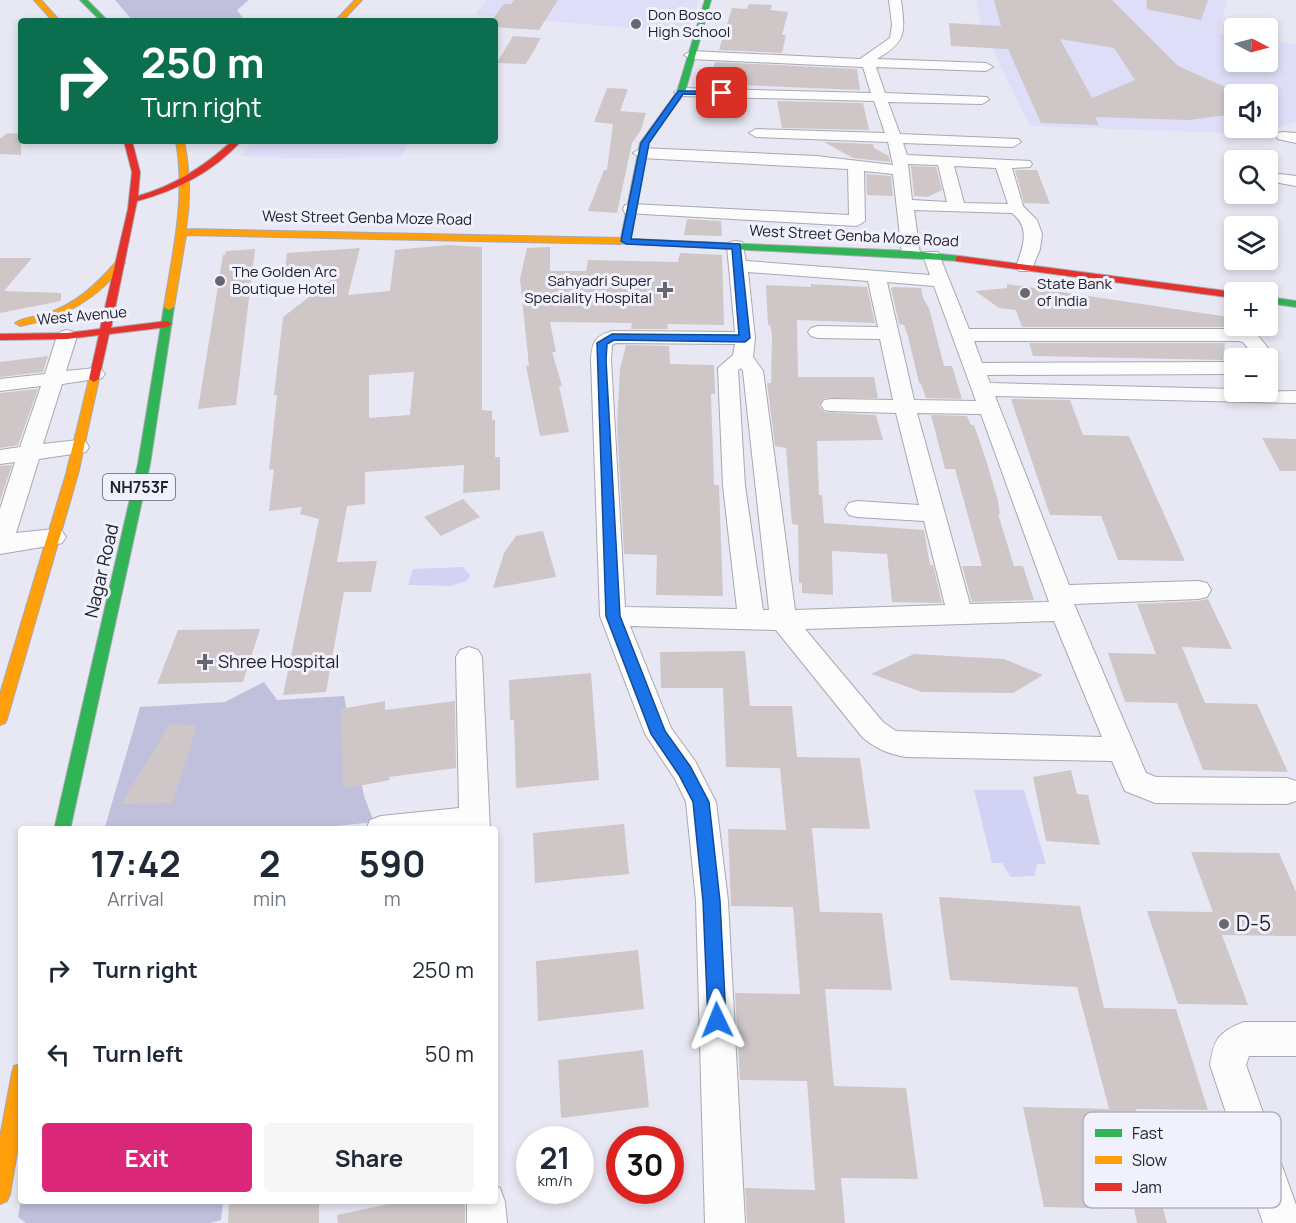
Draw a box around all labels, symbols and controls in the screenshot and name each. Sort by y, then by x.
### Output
place label: Don Bosco High School [648,4,730,42]
marker: Don Bosco High School [629,17,643,31]
north arrow [1224,18,1278,72]
map controls [1224,18,1278,402]
text: 250 m [141,33,264,91]
icon: right [42,42,120,120]
pin [696,67,747,118]
icon: arrive [705,76,738,109]
button: sound [1224,84,1278,138]
text: Turn right [141,88,262,125]
button: search [1224,150,1278,204]
street label: West Street Genba Moze Road [262,205,472,230]
button: layers [1224,216,1278,270]
street label: West Street Genba Moze Road [749,220,959,251]
place label: The Golden Arc Boutique Hotel [232,261,337,299]
place label: Sahyadri Super Speciality Hospital [524,270,653,308]
place label: State Bank of India [1037,273,1112,311]
marker: The Golden Arc Boutique Hotel [213,274,227,288]
marker: Sahyadri Super Speciality Hospital [656,281,674,299]
button: + [1224,282,1278,336]
marker: State Bank of India [1018,286,1032,300]
street label: West Avenue [36,301,128,330]
button: − [1224,348,1278,402]
road number: NH753F [103,474,175,500]
street label: Nagar Road [79,521,123,620]
place label: Shree Hospital [218,649,339,673]
marker: Shree Hospital [196,653,214,671]
text: 17:42 [90,839,181,888]
text: 2 [259,839,280,888]
text: 590 [359,839,426,888]
text: Arrival [107,885,164,912]
text: min [253,885,286,912]
text: m [384,885,401,912]
place label: D-5 [1236,909,1271,937]
marker: D-5 [1217,917,1231,931]
icon: right [42,954,75,987]
text: Turn right [93,955,198,985]
text: 250 m [412,955,474,985]
position arrow [685,988,749,1052]
icon: left [42,1038,75,1071]
text: Turn left [93,1039,183,1069]
text: 50 m [425,1039,474,1069]
legend [1083,1112,1281,1208]
text: Fast [1132,1122,1163,1144]
button: Exit [42,1123,252,1192]
button: Share [264,1123,474,1192]
speed limit sign: 30 [606,1126,684,1204]
text: 21 [539,1137,571,1178]
text: Slow [1132,1149,1167,1171]
text: km/h [538,1170,572,1191]
text: Jam [1132,1176,1162,1198]

